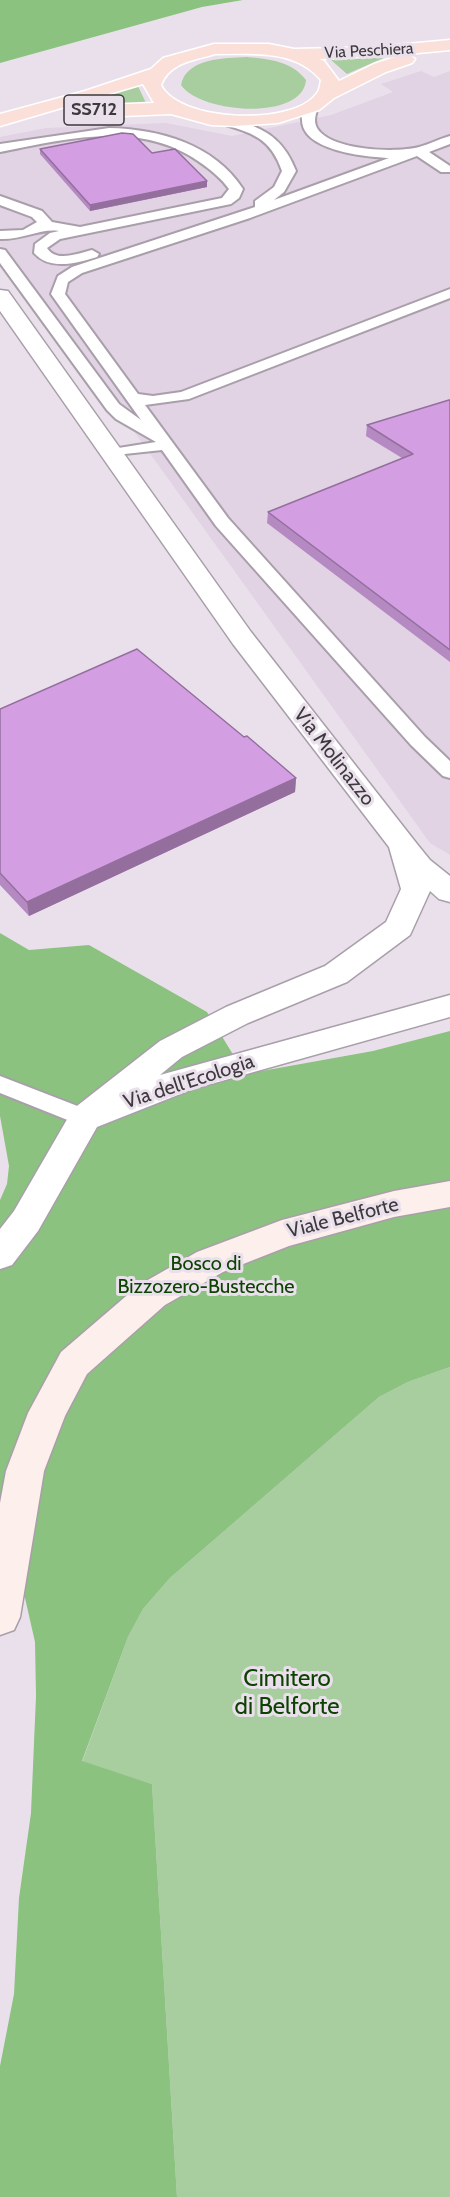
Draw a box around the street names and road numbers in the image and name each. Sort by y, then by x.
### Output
street label: Via Peschiera [324,39,414,63]
road number: SS712 [64,95,124,125]
street label: Via Molinazzo [288,703,380,811]
street label: Via dell'Ecologia [121,1050,257,1114]
street label: Viale Belforte [285,1193,401,1243]

